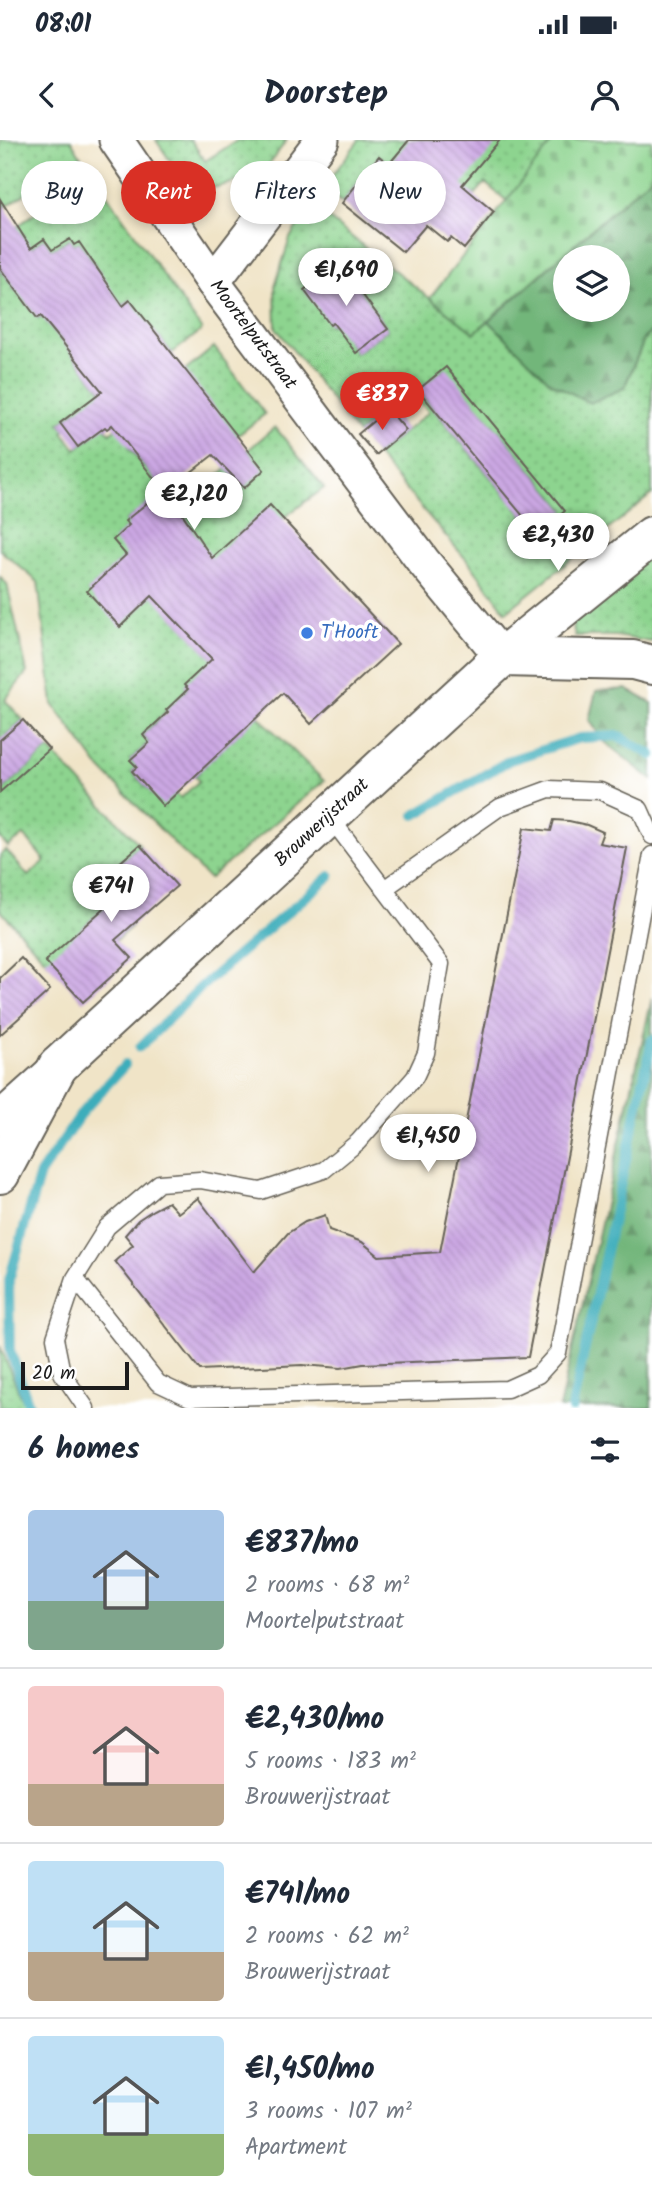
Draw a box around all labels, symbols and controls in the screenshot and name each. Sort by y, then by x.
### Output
text: 08:01 [35,4,91,46]
text: Doorstep [264,69,388,120]
icon: back [28,76,66,114]
icon: person [586,76,624,114]
chip: Buy [21,161,107,224]
chip: Rent [121,161,216,224]
chip: Filters [230,161,340,224]
chip: New [354,161,446,224]
map controls [553,245,630,322]
button: layers [553,245,630,322]
pin: €1,690 [289,248,403,308]
text: €1,690 [314,253,378,289]
street label: Moortelputstraat [201,273,305,397]
pin: €837 [341,372,423,432]
text: €837 [356,377,408,413]
pin: €2,120 [137,472,251,532]
text: €2,120 [161,477,227,513]
pin: €2,430 [501,514,615,573]
text: €2,430 [523,518,593,554]
place label: T'Hooft [321,618,379,648]
marker: T'Hooft [299,625,315,641]
street label: Brouwerijstraat [268,771,377,875]
pin: €741 [70,864,152,924]
text: €741 [89,869,133,905]
pin: €1,450 [371,1114,485,1174]
text: €1,450 [396,1119,460,1155]
scale bar [21,1359,130,1391]
text: 20 m [32,1359,75,1389]
text: 6 homes [28,1426,140,1474]
icon: filters [586,1431,624,1469]
text: €837/mo [245,1520,359,1568]
icon: home [84,1538,168,1622]
text: 2 rooms · 68 m² [245,1568,409,1604]
text: Moortelputstraat [245,1604,404,1640]
text: €2,430/mo [245,1696,384,1744]
icon: home [84,1714,168,1798]
text: 5 rooms · 183 m² [245,1744,416,1780]
text: Brouwerijstraat [245,1780,390,1816]
text: €741/mo [245,1871,350,1919]
icon: home [84,1889,168,1973]
text: 2 rooms · 62 m² [245,1919,409,1955]
text: Brouwerijstraat [245,1955,390,1991]
text: €1,450/mo [245,2046,375,2094]
icon: home [84,2064,168,2148]
text: 3 rooms · 107 m² [245,2094,412,2130]
text: Apartment [245,2130,347,2166]

